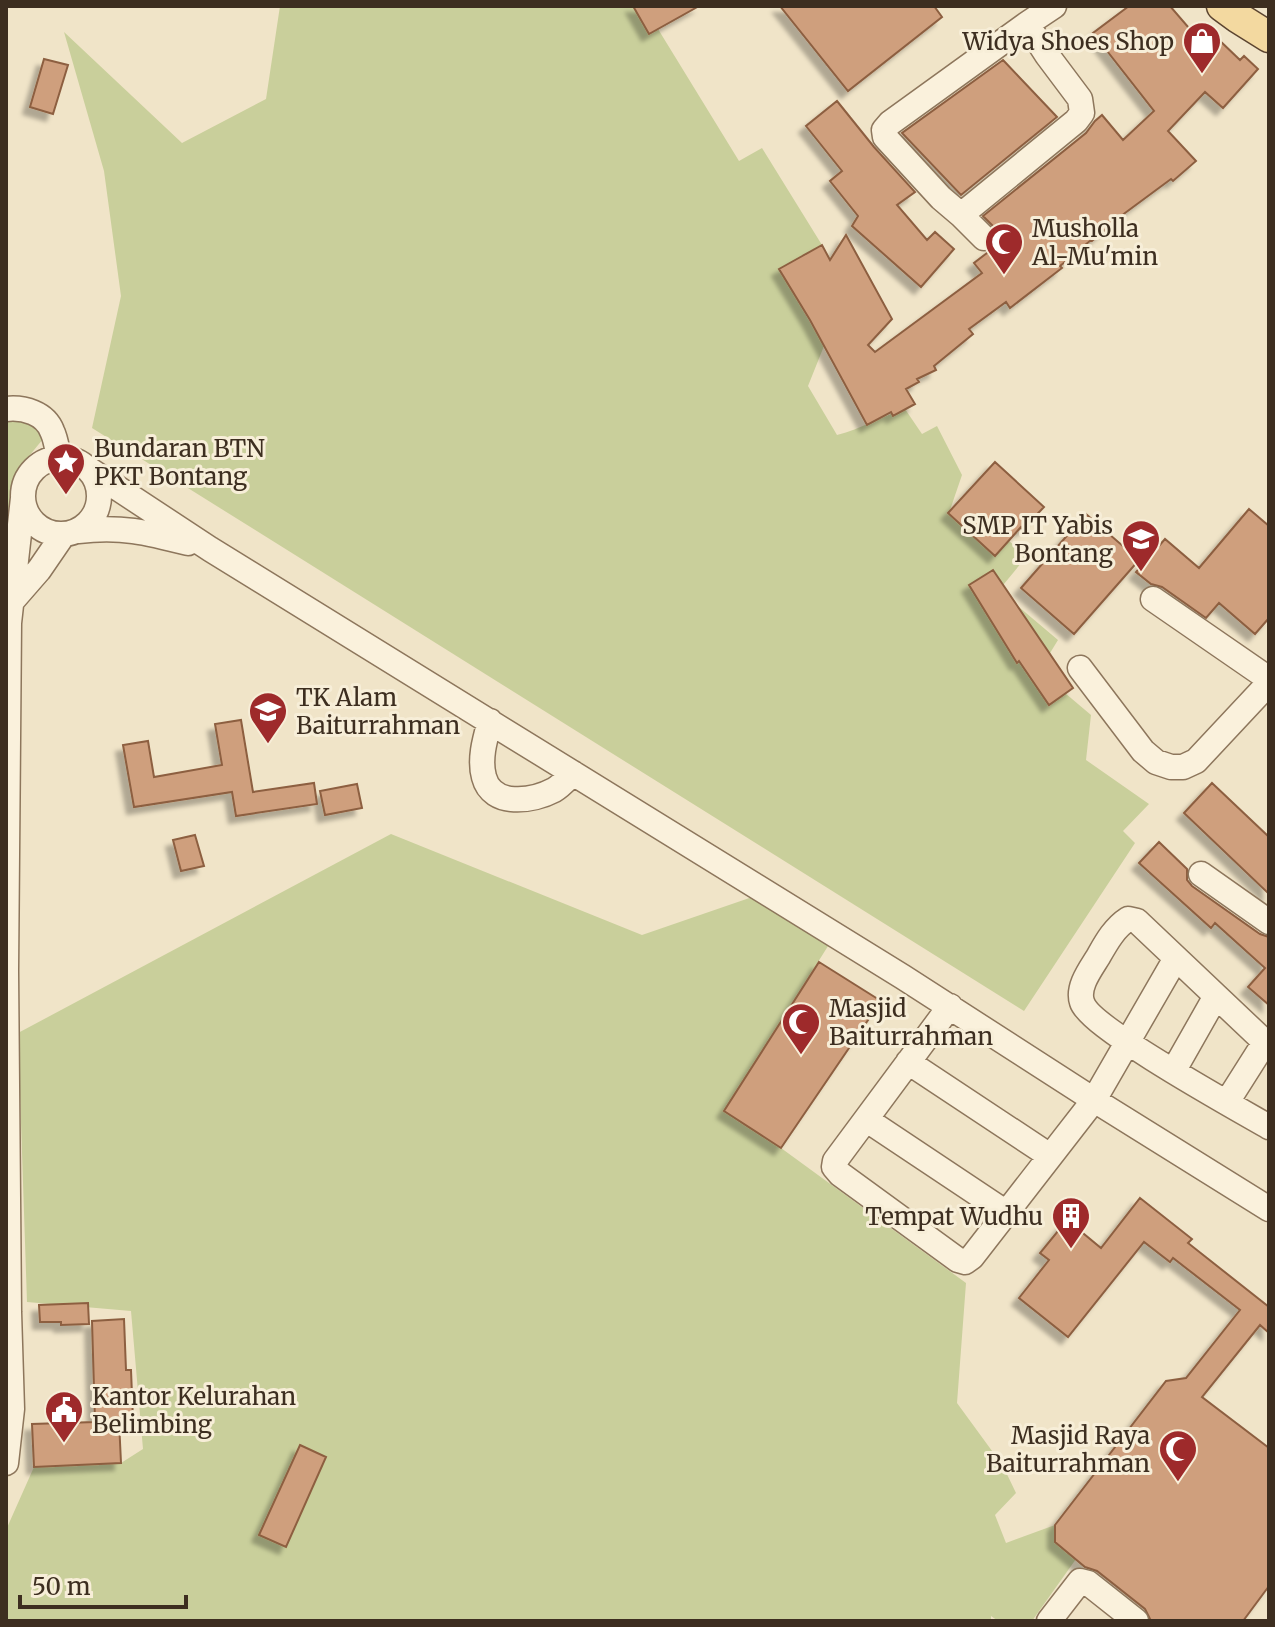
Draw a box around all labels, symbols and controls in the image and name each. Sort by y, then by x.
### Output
shop icon: Widya Shoes Shop [1181,20,1223,75]
place label: Widya Shoes Shop [961,26,1174,57]
place label: Musholla Al-Mu'min [1031,213,1158,272]
mosque icon: Musholla Al-Mu'min [983,221,1025,276]
place label: Bundaran BTN PKT Bontang [94,433,265,492]
place icon: Bundaran BTN PKT Bontang [45,441,87,496]
place label: SMP IT Yabis Bontang [962,510,1113,569]
school or university icon: SMP IT Yabis Bontang [1120,518,1162,573]
place label: TK Alam Baiturrahman [296,682,460,741]
school or university icon: TK Alam Baiturrahman [247,690,289,745]
place label: Masjid Baiturrahman [829,993,993,1052]
mosque icon: Masjid Baiturrahman [780,1001,822,1056]
building icon: Tempat Wudhu [1050,1195,1092,1250]
place label: Tempat Wudhu [865,1201,1043,1232]
place label: Kantor Kelurahan Belimbing [92,1381,296,1440]
public building icon: Kantor Kelurahan Belimbing [43,1389,85,1444]
place label: Masjid Raya Baiturrahman [986,1420,1150,1479]
mosque icon: Masjid Raya Baiturrahman [1157,1428,1199,1483]
scale bar [20,1559,186,1609]
text: 50 m [32,1571,91,1602]

